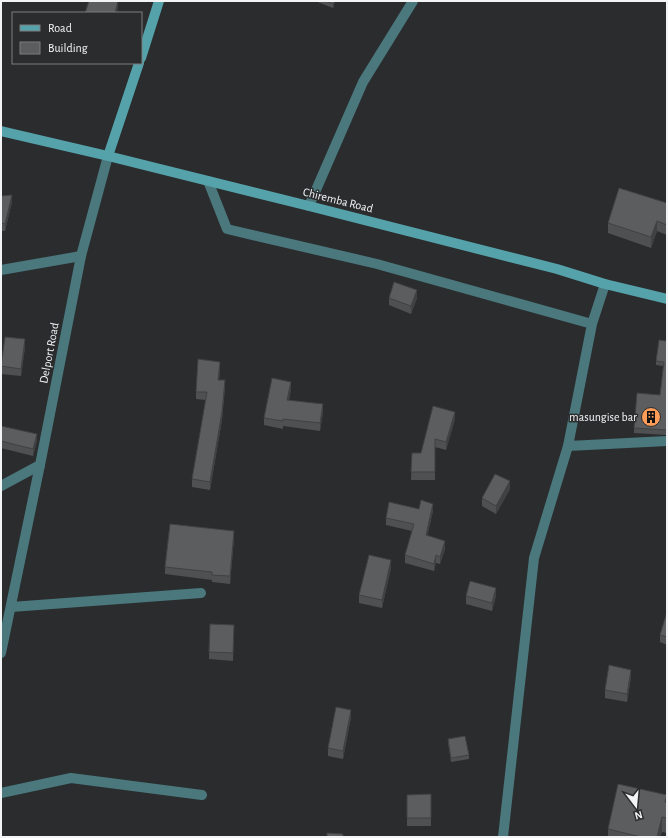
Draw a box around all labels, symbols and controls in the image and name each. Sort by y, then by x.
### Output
legend [12,12,142,64]
text: Road [48,22,72,34]
text: Building [48,42,88,54]
street label: Chiremba Road [302,185,374,215]
street label: Delport Road [37,322,61,384]
building icon: masungise bar [640,406,662,428]
place label: masungise bar [569,411,637,423]
north arrow [616,786,656,826]
text: N [633,809,644,821]

